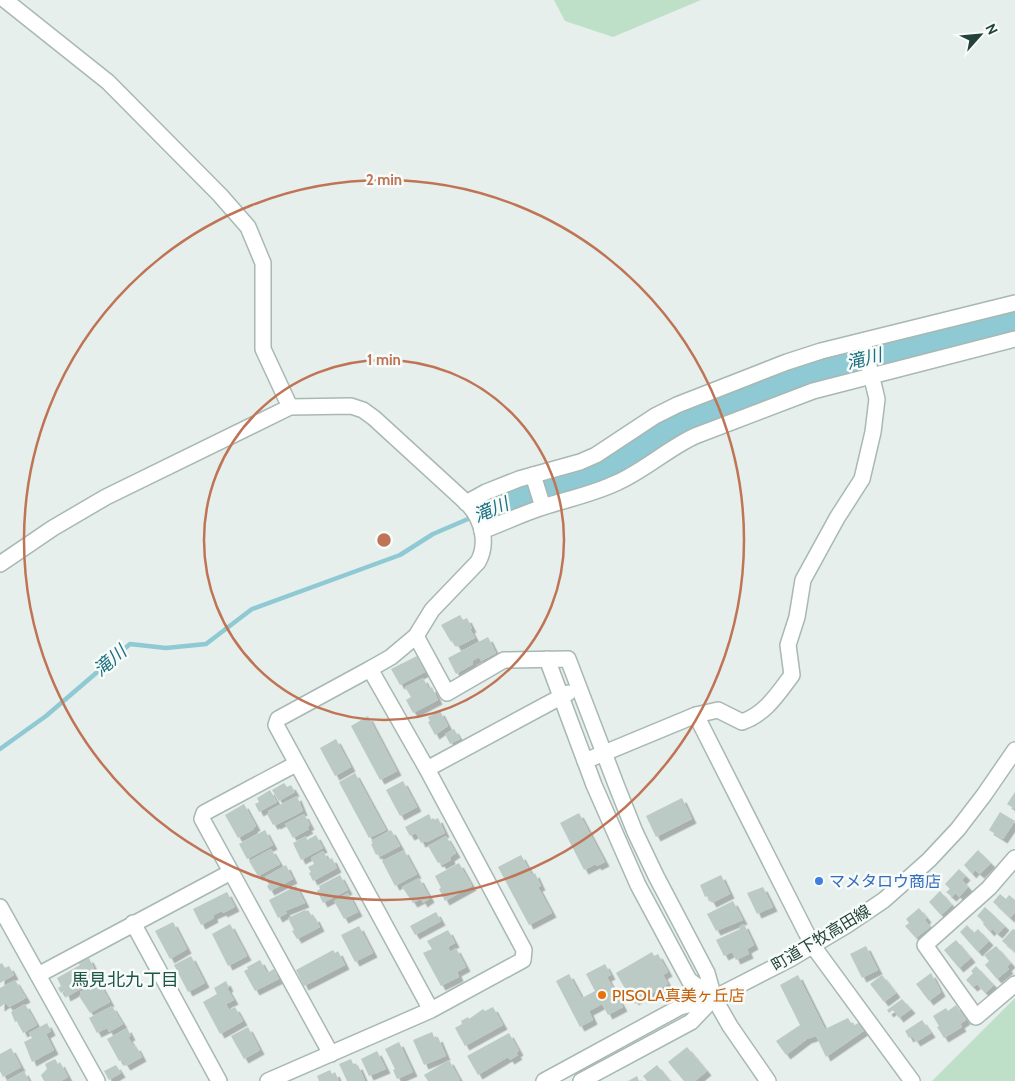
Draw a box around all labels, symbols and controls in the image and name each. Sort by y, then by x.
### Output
north arrow [955,10,1005,60]
text: N [981,21,1002,38]
text: 2 min [366,171,402,189]
water label: 滝川 [844,343,886,374]
text: 1 min [367,351,401,369]
water label: 滝川 [470,492,514,527]
centre of rings [375,531,393,549]
water label: 滝川 [89,640,132,681]
place label: マメタロウ商店 [829,872,941,891]
marker: マメタロウ商店 [813,875,825,887]
street label: 町道下牧高田線 [768,901,874,975]
district label: 馬見北九丁目 [71,969,179,991]
place label: PISOLA真美ヶ丘店 [612,986,745,1005]
marker: PISOLA真美ヶ丘店 [596,989,608,1001]

